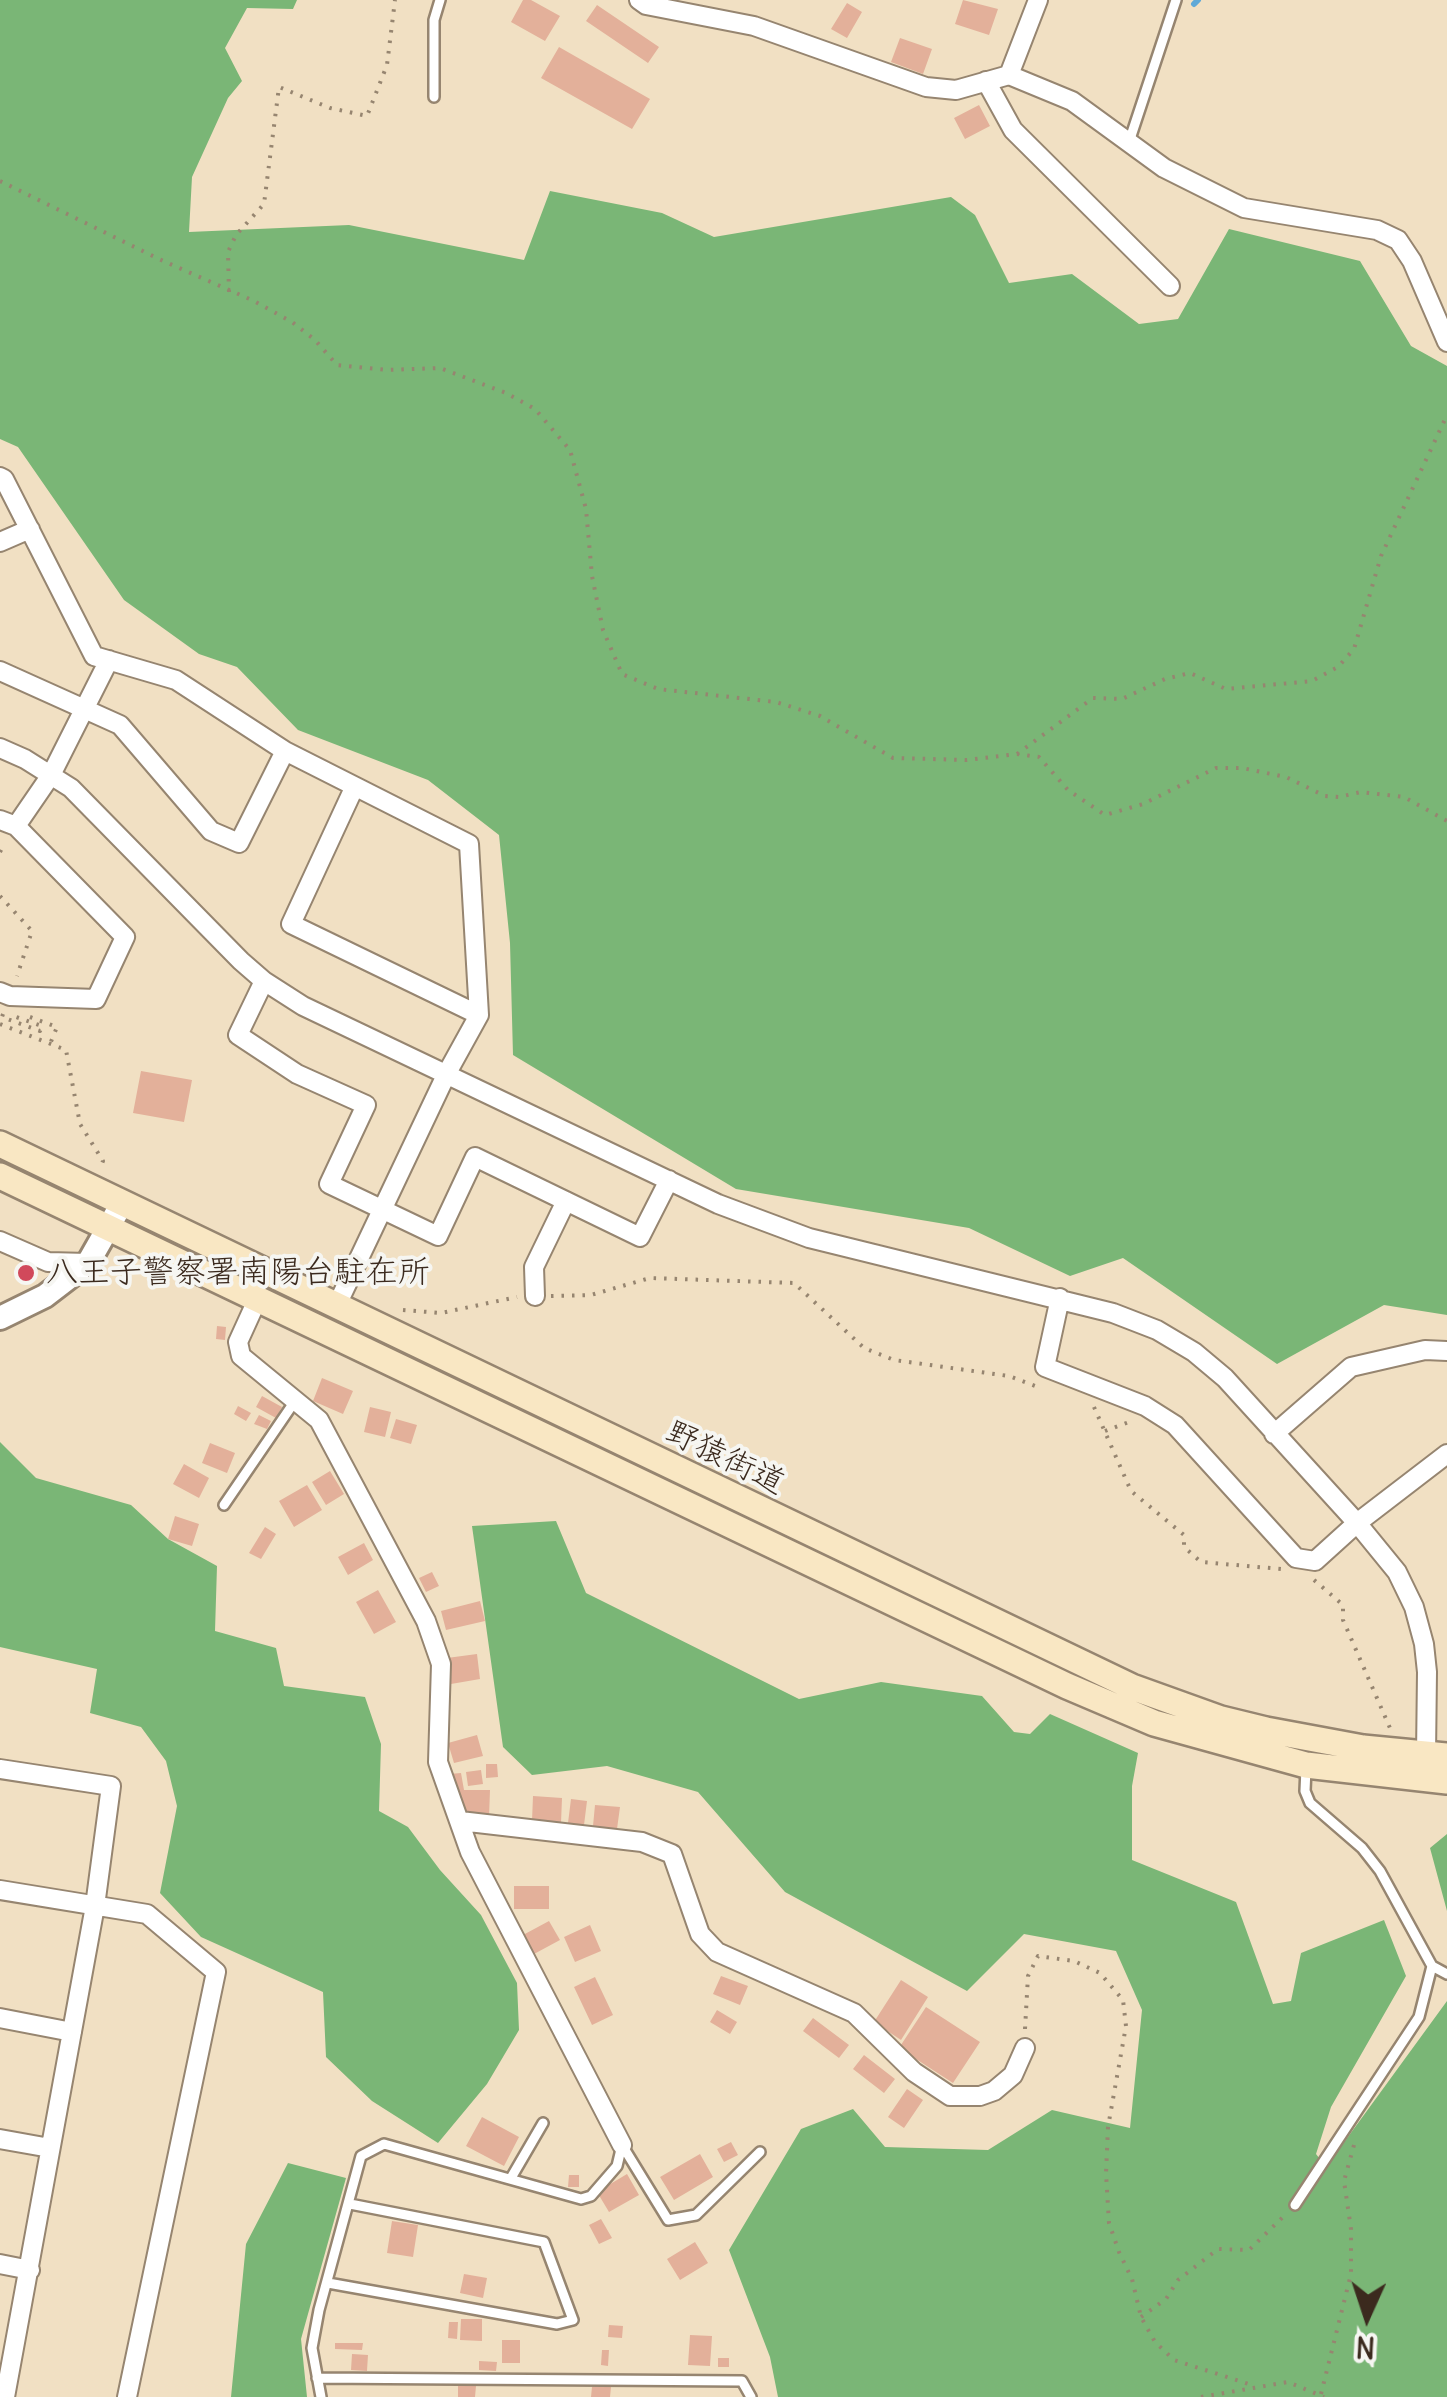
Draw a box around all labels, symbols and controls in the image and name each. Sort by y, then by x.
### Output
place label: 八王子警察署南陽台駐在所 [46,1254,430,1292]
marker: 八王子警察署南陽台駐在所 [15,1262,37,1284]
street label: 野猿街道 [659,1413,791,1503]
north arrow [1317,2267,1417,2367]
text: N [1355,2328,1376,2365]

